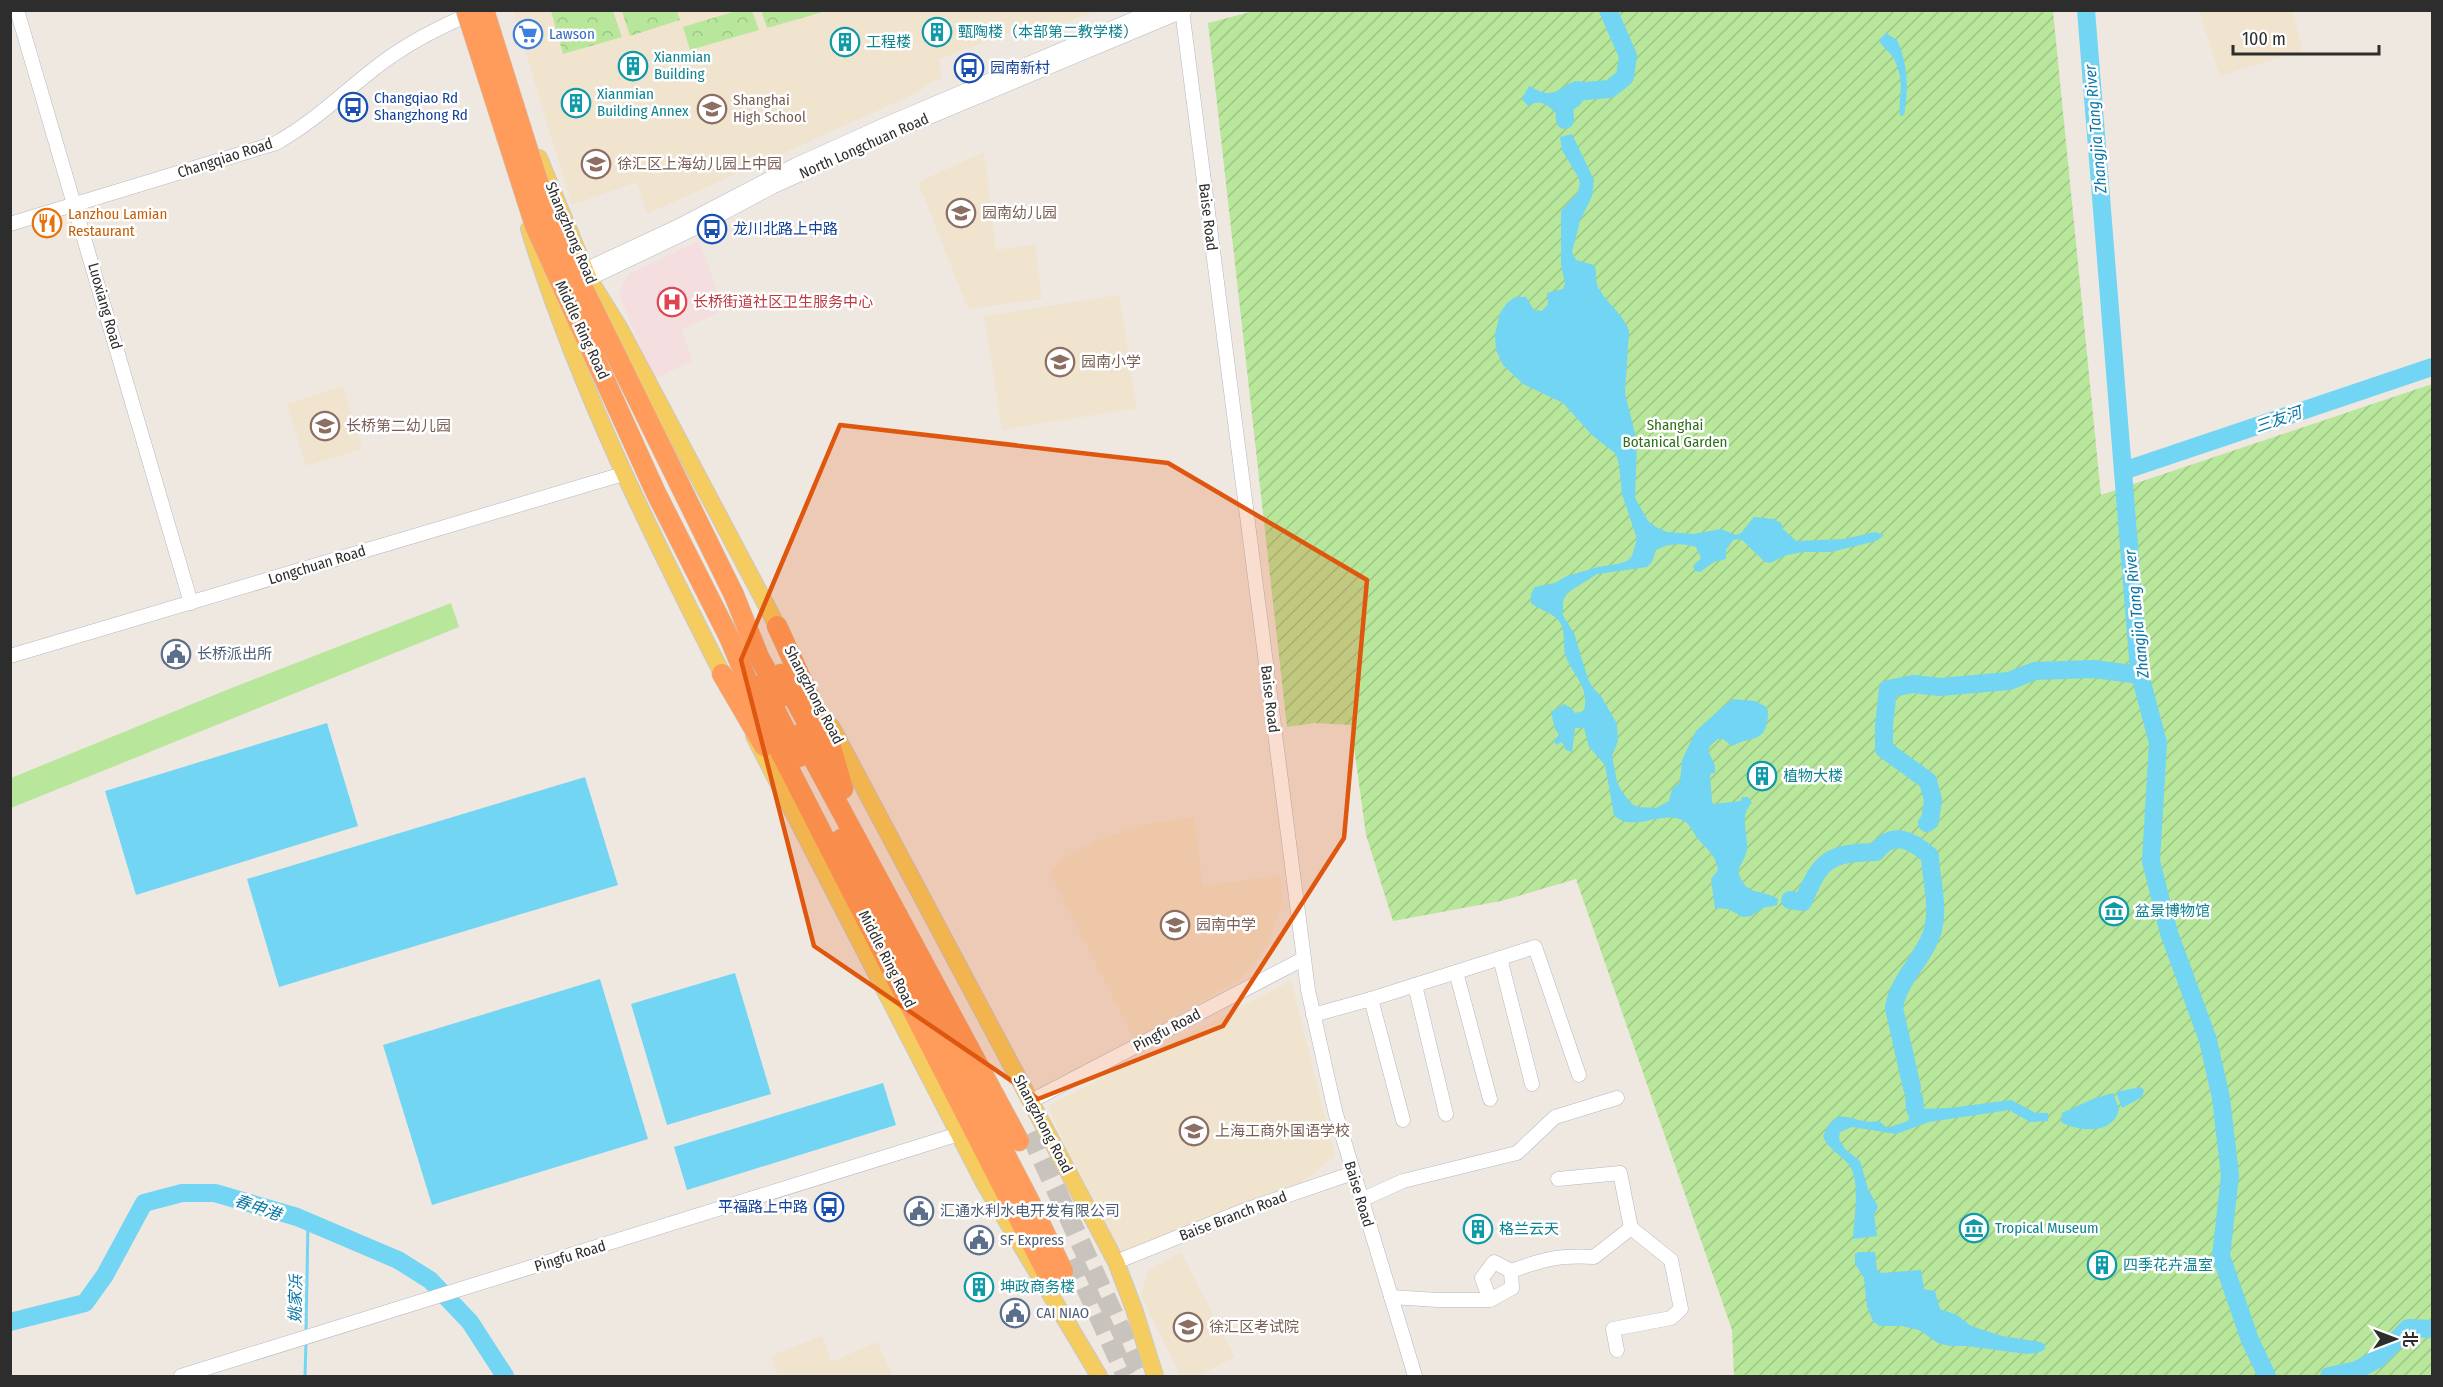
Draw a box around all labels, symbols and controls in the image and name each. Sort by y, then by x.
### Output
building icon: 甄陶楼（本部第二教学楼） [921,16,953,48]
supermarket icon: Lawson [512,18,544,50]
scale bar [2233,18,2378,56]
place label: 甄陶楼（本部第二教学楼） [958,23,1138,41]
place label: Lawson [549,25,595,43]
building icon: 工程楼 [829,26,861,58]
text: 100 m [2242,28,2286,50]
place label: 工程楼 [866,33,911,51]
place label: Xianmian Building [654,48,711,83]
building icon: Xianmian Building [617,50,649,82]
bus stop icon: 园南新村 [953,52,985,84]
place label: 园南新村 [990,59,1050,77]
water label: Zhangjia Tang River [2080,63,2111,195]
place label: Xianmian Building Annex [597,85,689,120]
building icon: Xianmian Building Annex [560,87,592,119]
place label: Changqiao Rd Shangzhong Rd [374,89,468,124]
bus stop icon: Changqiao Rd Shangzhong Rd [337,91,369,123]
place label: Shanghai High School [733,91,806,126]
school or university icon: Shanghai High School [696,93,728,125]
street label: North Longchuan Road [797,109,931,183]
street label: Changqiao Road [175,134,275,182]
school or university icon: 徐汇区上海幼儿园上中园 [580,148,612,180]
place label: 徐汇区上海幼儿园上中园 [617,155,782,173]
street label: Shangzhong Road [541,179,601,287]
street label: Baise Road [1195,182,1221,252]
school or university icon: 园南幼儿园 [945,197,977,229]
place label: 园南幼儿园 [982,204,1057,222]
place label: Lanzhou Lamian Restaurant [68,205,167,240]
restaurant icon: Lanzhou Lamian Restaurant [31,207,63,239]
bus stop icon: 龙川北路上中路 [696,213,728,245]
place label: 龙川北路上中路 [733,220,838,238]
street label: Luoxiang Road [84,261,126,351]
street label: Middle Ring Road [551,278,613,382]
hospital icon: 长桥街道社区卫生服务中心 [656,286,688,318]
place label: 长桥街道社区卫生服务中心 [693,293,873,311]
school or university icon: 园南小学 [1044,346,1076,378]
place label: 园南小学 [1081,353,1141,371]
water label: 三友河 [2252,402,2307,436]
school or university icon: 长桥第二幼儿园 [309,410,341,442]
park label: Shanghai Botanical Garden [1622,416,1728,451]
place label: 长桥第二幼儿园 [346,417,451,435]
street label: Longchuan Road [266,542,368,588]
water label: Zhangjia Tang River [2120,548,2153,680]
public building icon: 长桥派出所 [160,638,192,670]
street label: Shangzhong Road [780,643,848,747]
place label: 长桥派出所 [197,645,272,663]
street label: Baise Road [1257,664,1283,734]
building icon: 植物大楼 [1746,760,1778,792]
place label: 植物大楼 [1783,767,1843,785]
museum icon: 盆景博物馆 [2098,895,2130,927]
place label: 盆景博物馆 [2135,902,2210,920]
street label: Middle Ring Road [855,907,919,1011]
school or university icon: 园南中学 [1159,909,1191,941]
place label: 园南中学 [1196,916,1256,934]
street label: Pingfu Road [1130,1005,1204,1055]
street label: Shangzhong Road [1009,1072,1077,1176]
school or university icon: 上海工商外国语学校 [1178,1115,1210,1147]
place label: 上海工商外国语学校 [1215,1122,1350,1140]
street label: Baise Road [1340,1159,1378,1229]
street label: Baise Branch Road [1177,1187,1289,1245]
water label: 春申港 [232,1191,286,1225]
bus stop icon: 平福路上中路 [813,1191,845,1223]
public building icon: 汇通水利水电开发有限公司 [903,1195,935,1227]
place label: 平福路上中路 [718,1198,808,1216]
place label: 汇通水利水电开发有限公司 [940,1202,1120,1220]
museum icon: Tropical Museum [1958,1212,1990,1244]
building icon: 格兰云天 [1462,1213,1494,1245]
place label: Tropical Museum [1995,1219,2099,1237]
place label: 格兰云天 [1499,1220,1559,1238]
public building icon: SF Express [963,1224,995,1256]
place label: SF Express [1000,1231,1064,1249]
street label: Pingfu Road [532,1237,608,1275]
building icon: 四季花卉温室 [2086,1249,2118,1281]
place label: 四季花卉温室 [2123,1256,2213,1274]
building icon: 坤政商务楼 [963,1271,995,1303]
water label: 姚家浜 [286,1273,305,1323]
place label: 坤政商务楼 [1000,1278,1075,1296]
public building icon: CAI NIAO [999,1297,1031,1329]
place label: CAI NIAO [1036,1304,1089,1322]
north arrow [2365,1309,2425,1369]
school or university icon: 徐汇区考试院 [1172,1311,1204,1343]
place label: 徐汇区考试院 [1209,1318,1299,1336]
text: 北 [2400,1331,2419,1347]

